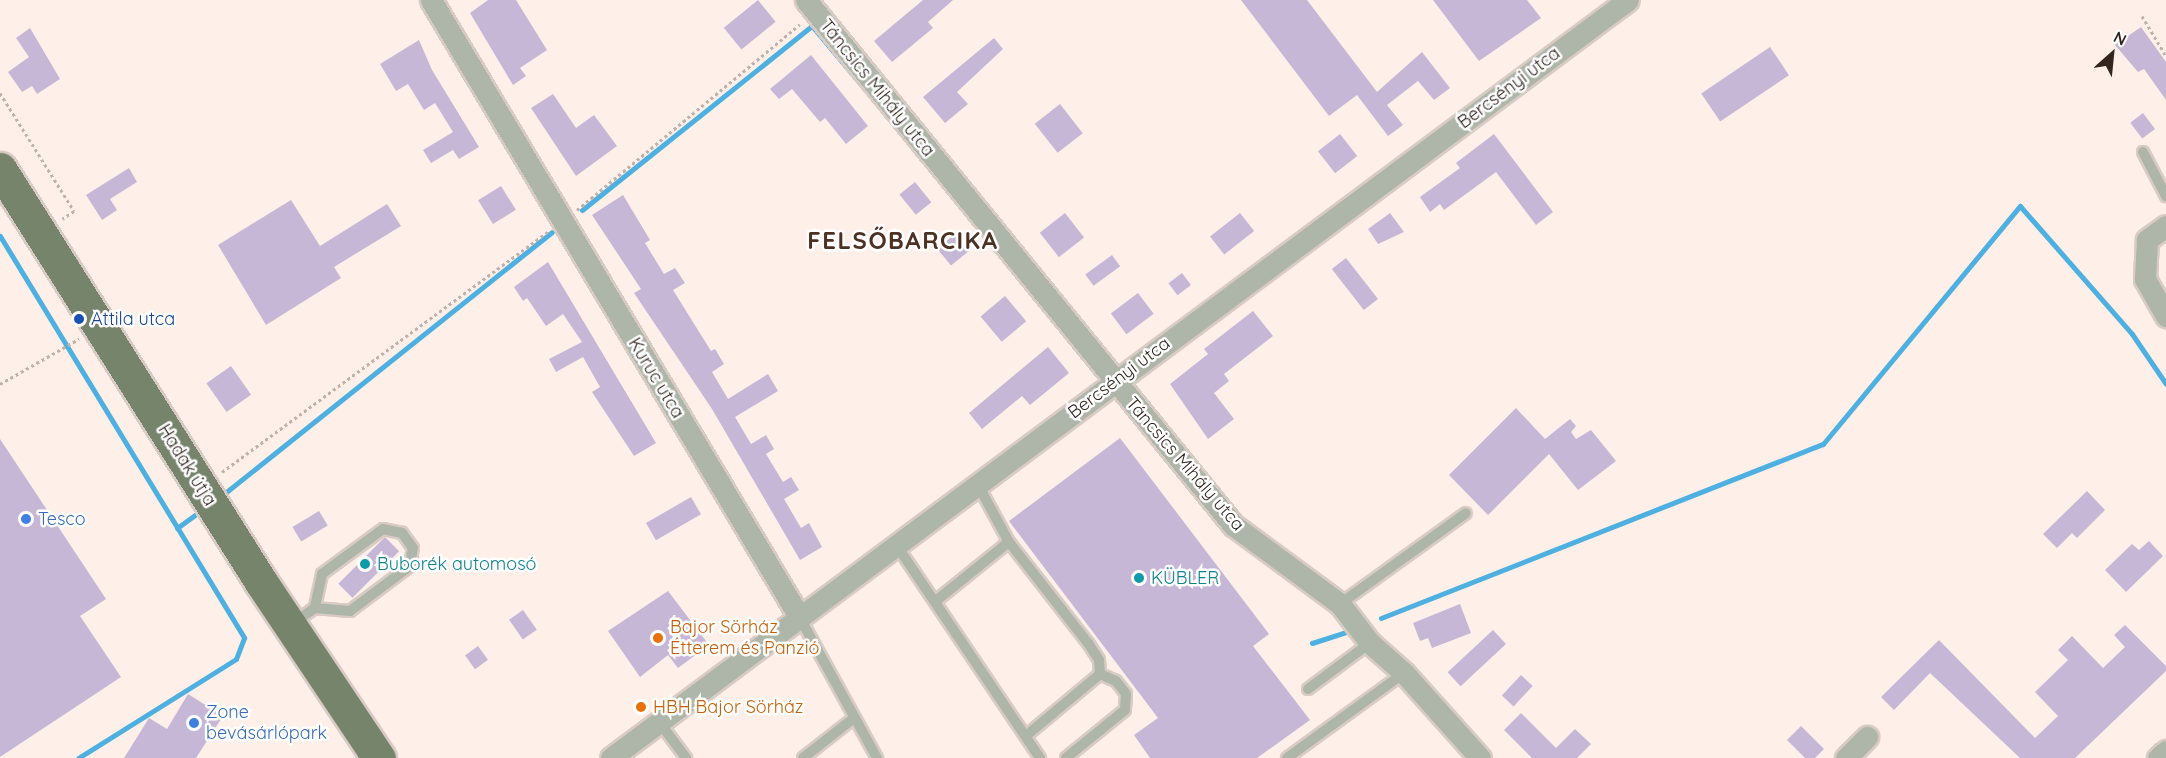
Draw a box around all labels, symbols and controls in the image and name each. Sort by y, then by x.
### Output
street label: Táncsics Mihály utca [815,15,939,161]
north arrow [2082,24,2142,84]
text: N [2110,26,2130,50]
street label: Bercsényi utca [1454,43,1564,133]
district label: FELSŐBARCIKA [807,227,999,255]
place label: Attila utca [91,308,175,330]
marker: Attila utca [72,312,86,326]
street label: Bercsényi utca [1064,333,1174,423]
street label: Kuruc utca [624,334,688,422]
street label: Táncsics Mihály utca [1121,393,1249,535]
street label: Hadak útja [153,420,221,510]
place label: Tesco [38,508,86,530]
marker: Tesco [19,512,33,526]
place label: Buborék automosó [377,553,536,575]
marker: Buborék automosó [358,557,372,571]
place label: KÜBLER [1151,567,1219,589]
marker: KÜBLER [1132,571,1146,585]
place label: Bajor Sörház Étterem és Panzió [670,617,819,660]
marker: Bajor Sörház Étterem és Panzió [651,631,665,645]
place label: HBH Bajor Sörház [653,696,803,718]
marker: HBH Bajor Sörház [634,700,648,714]
place label: Zone bevásárlópark [206,702,327,744]
marker: Zone bevásárlópark [187,716,201,730]

